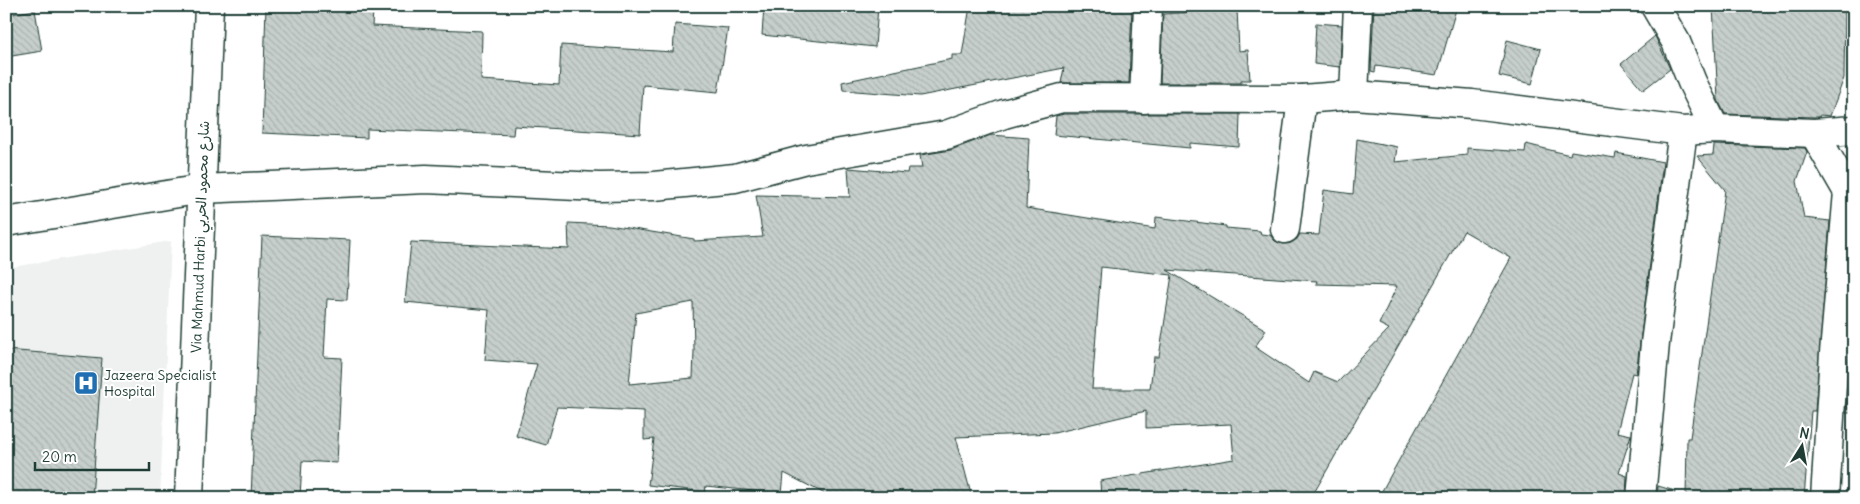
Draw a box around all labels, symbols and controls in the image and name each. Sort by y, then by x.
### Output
street label: Via Mahmud Harbi شارع محمود الحربي [187,121,217,354]
place label: Jazeera Specialist Hospital [104,366,217,400]
hospital icon: Jazeera Specialist Hospital [73,370,99,396]
north arrow [1778,422,1828,472]
text: N [1798,423,1811,443]
scale bar [35,439,149,471]
text: 20 m [42,447,77,466]

